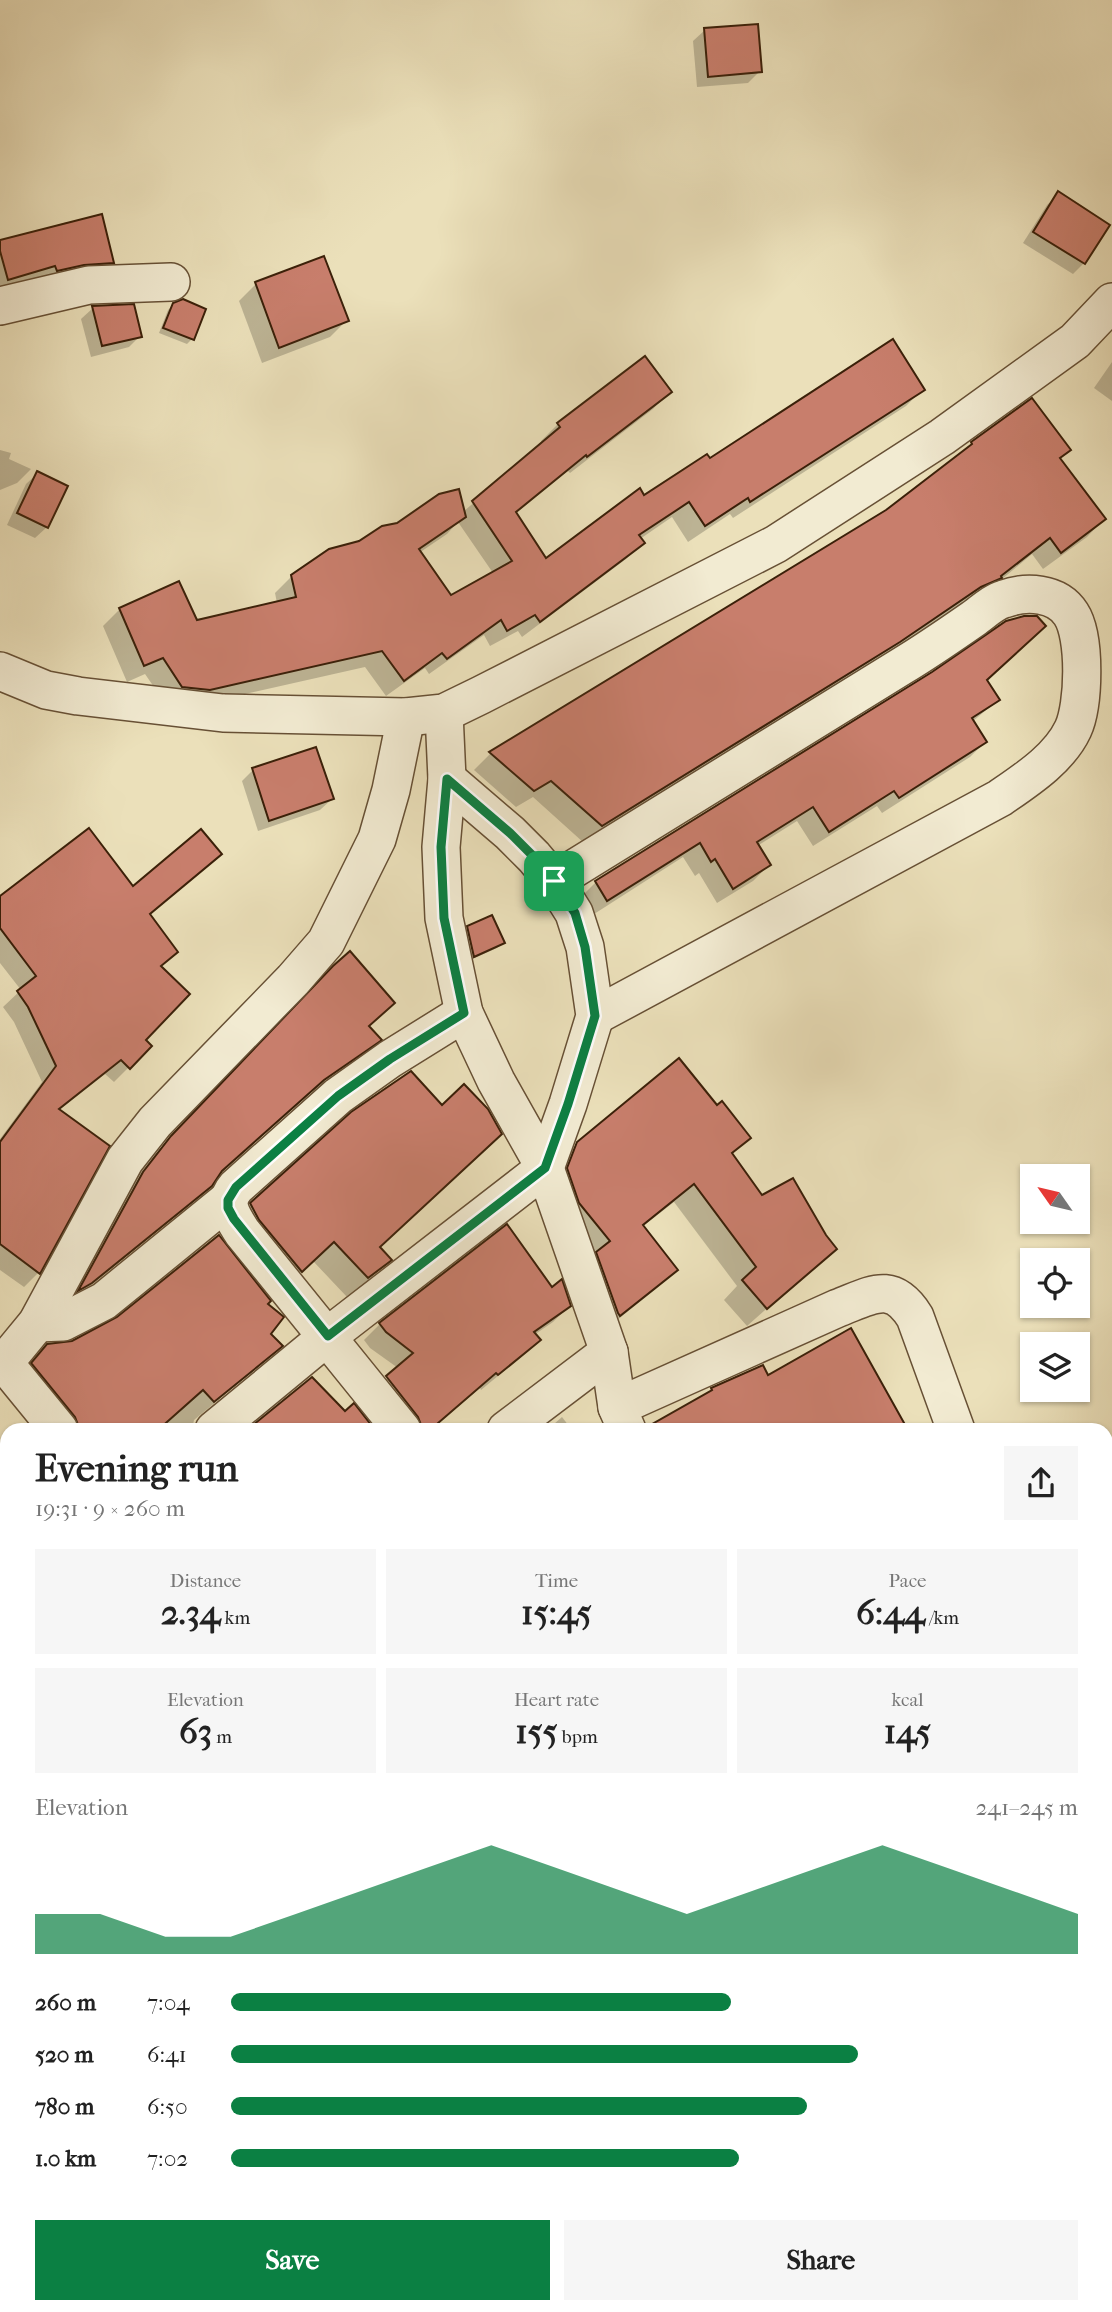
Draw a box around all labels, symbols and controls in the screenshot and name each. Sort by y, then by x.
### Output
pin [524,851,584,911]
icon: arrive [535,862,573,900]
north arrow [1020,1164,1090,1234]
map controls [1020,1164,1090,1402]
button: locate [1020,1248,1090,1318]
button: layers [1020,1332,1090,1402]
text: Evening run [35,1446,238,1491]
button: share [1004,1446,1078,1520]
text: 19:31 · 9 × 260 m [35,1495,185,1522]
text: Distance [170,1570,241,1592]
text: Time [535,1570,578,1592]
text: Pace [889,1570,926,1592]
text: 2.34 [161,1592,221,1633]
text: 15:45 [521,1592,592,1633]
text: 6:44 [856,1592,925,1633]
text: km [221,1607,250,1629]
text: /km [925,1607,959,1629]
text: Elevation [167,1689,244,1711]
text: Heart rate [514,1689,599,1711]
text: kcal [892,1689,923,1711]
text: 63 [179,1711,212,1752]
text: 155 [515,1711,558,1752]
text: 145 [884,1711,931,1752]
text: m [212,1726,232,1748]
text: bpm [558,1726,598,1748]
text: Elevation [35,1794,128,1821]
text: 241–245 m [976,1794,1078,1821]
text: 260 m [35,1989,96,2016]
text: 7:04 [147,1989,190,2016]
text: 520 m [35,2041,94,2068]
text: 6:41 [147,2041,187,2068]
text: 780 m [35,2093,94,2120]
text: 6:50 [147,2093,188,2120]
text: 1.0 km [35,2145,96,2172]
text: 7:02 [147,2145,188,2172]
button: Save [35,2220,550,2300]
button: Share [564,2220,1078,2300]

